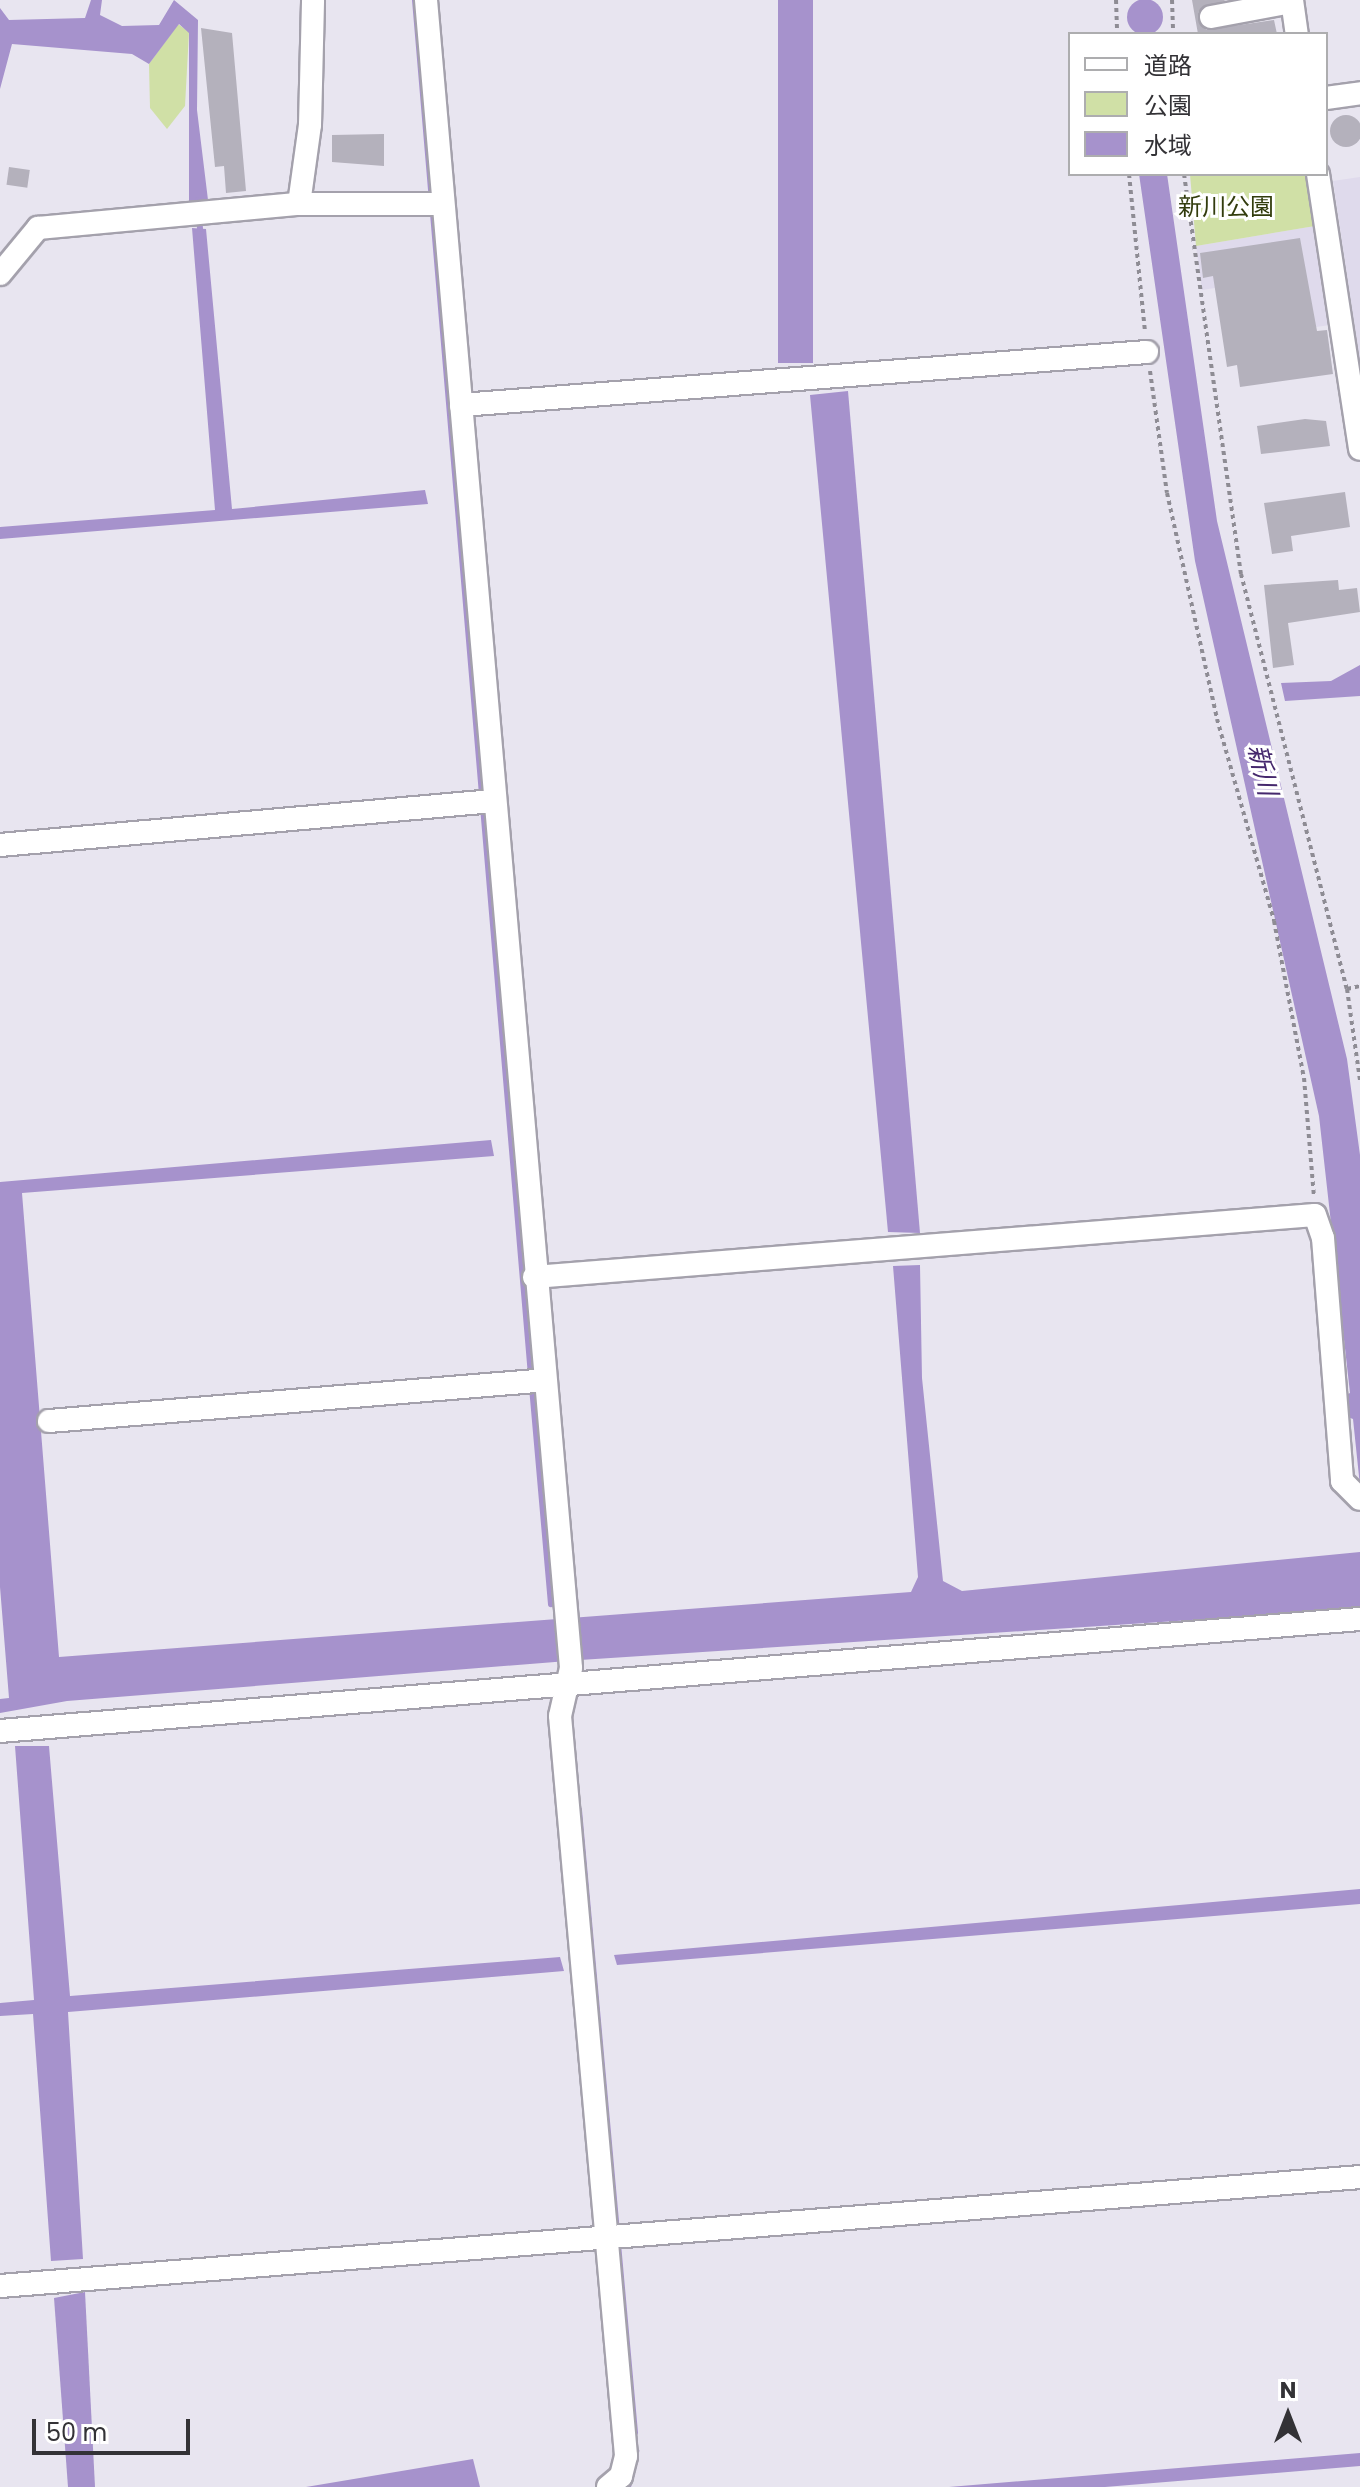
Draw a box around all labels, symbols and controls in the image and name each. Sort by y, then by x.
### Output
legend [1068,32,1328,176]
text: 道路 [1144,49,1192,82]
text: 公園 [1144,89,1192,122]
text: 水域 [1144,129,1192,162]
park label: 新川公園 [1178,193,1274,221]
water label: 新川 [1241,741,1283,799]
north arrow [1248,2375,1328,2455]
text: N [1280,2375,1296,2406]
scale bar [36,2403,194,2453]
text: 50 m [46,2416,107,2449]

